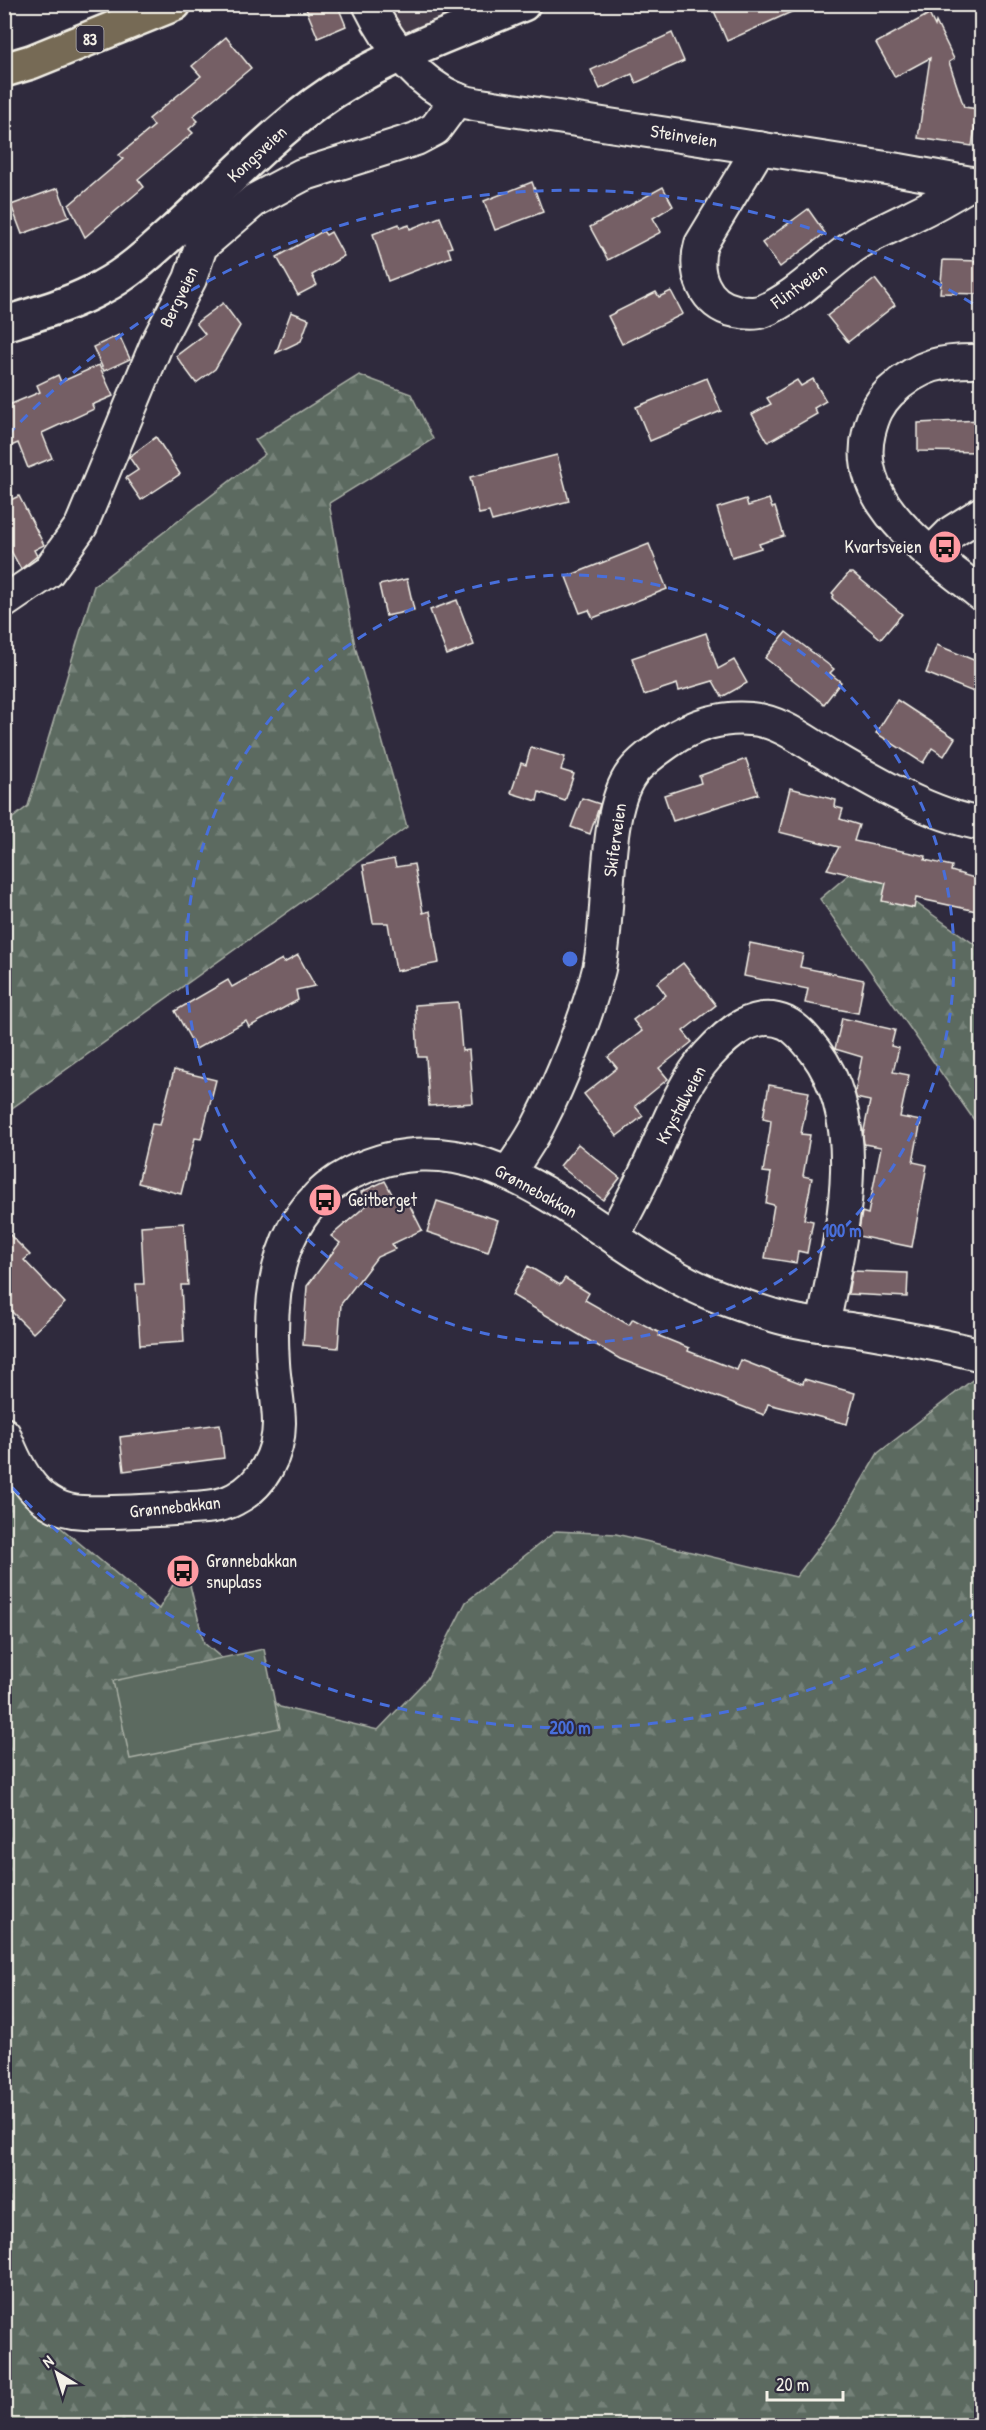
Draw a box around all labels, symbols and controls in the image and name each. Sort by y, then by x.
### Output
road number: 83 [76,26,104,52]
street label: Steinveien [649,118,719,153]
street label: Kongsveien [221,119,292,188]
street label: Flintveien [765,257,832,315]
street label: Bergveien [153,262,204,331]
bus stop icon: Kvartsveien [927,529,963,565]
place label: Kvartsveien [845,534,922,559]
street label: Skiferveien [597,802,632,878]
centre of rings [560,949,580,969]
street label: Krystallveien [649,1061,712,1148]
street label: Grønnebakkan [490,1158,582,1224]
bus stop icon: Geitberget [307,1182,343,1218]
place label: Geitberget [348,1187,418,1212]
text: 100 m [822,1218,862,1243]
street label: Grønnebakkan [128,1489,222,1524]
place label: Grønnebakkan snuplass [206,1548,297,1594]
bus stop icon: Grønnebakkan snuplass [165,1553,201,1589]
text: 200 m [550,1715,590,1740]
north arrow [27,2343,87,2403]
text: N [38,2350,58,2372]
scale bar [767,2364,844,2402]
text: 20 m [776,2372,809,2397]

